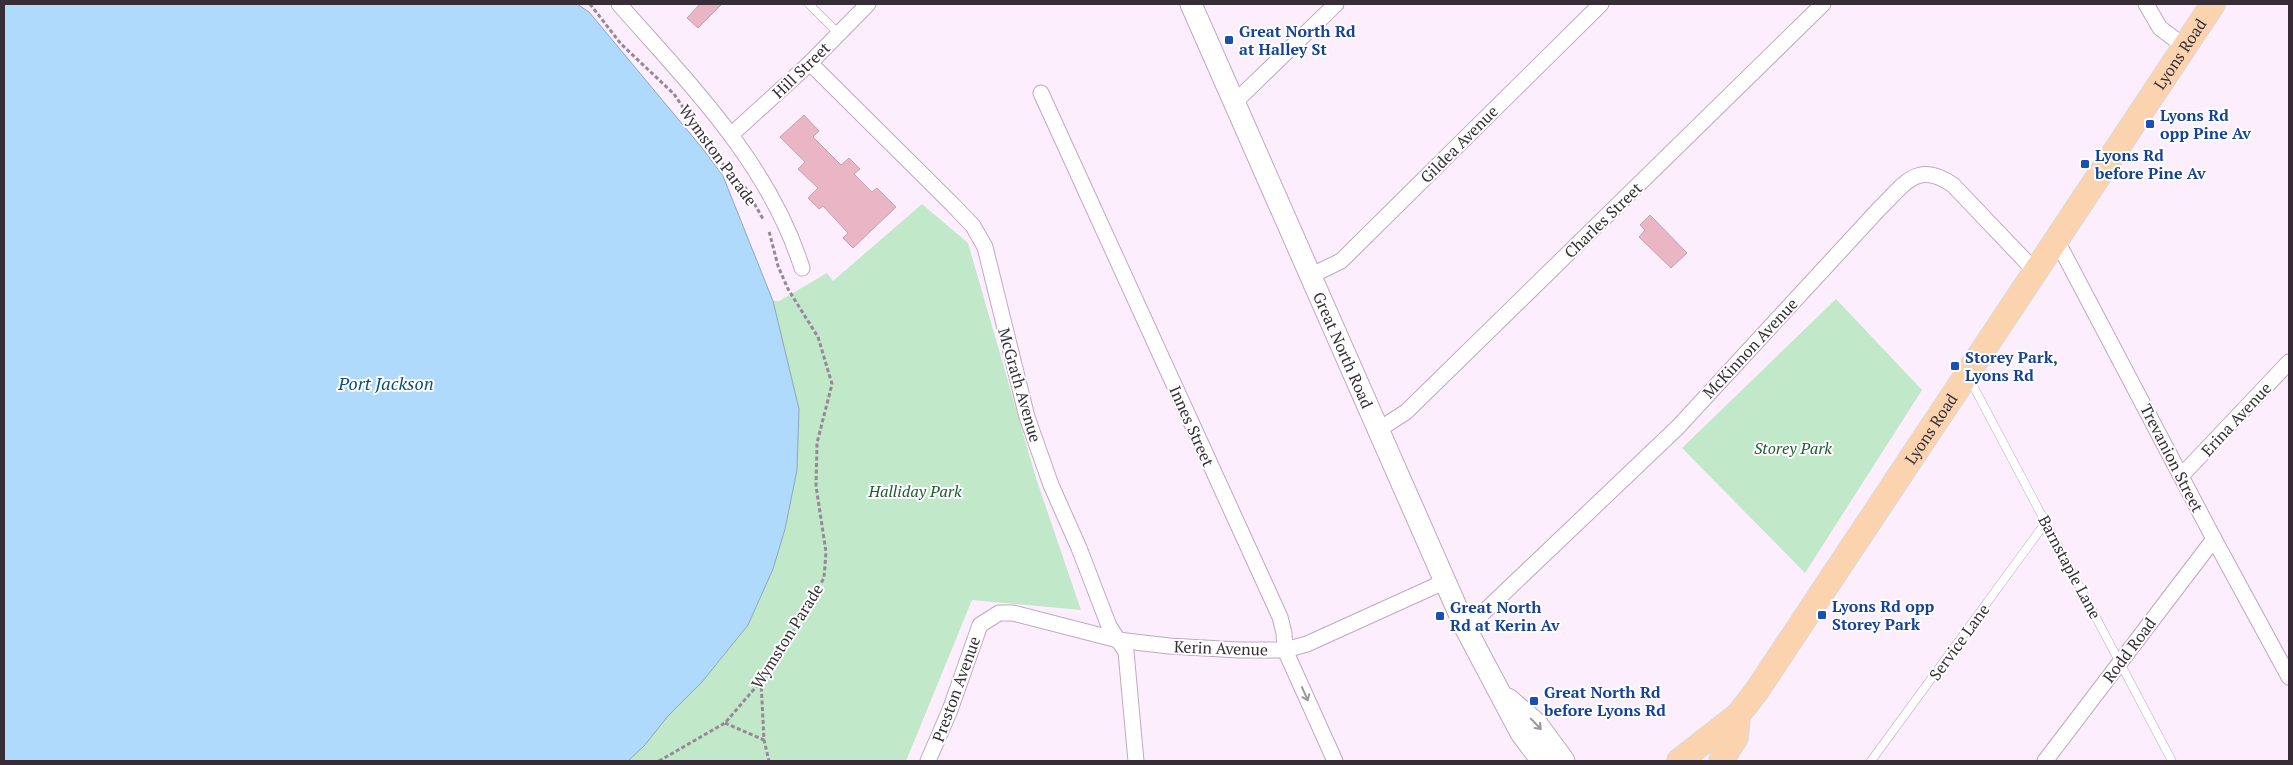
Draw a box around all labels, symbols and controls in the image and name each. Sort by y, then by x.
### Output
street label: Lyons Road [2148,14,2211,94]
place label: Great North Rd at Halley St [1239,20,1356,60]
marker: Great North Rd at Halley St [1223,34,1235,46]
street label: Hill Street [767,37,835,103]
street label: Wymston Parade [674,100,762,210]
street label: Gildea Avenue [1415,100,1503,188]
place label: Lyons Rd opp Pine Av [2160,104,2251,144]
marker: Lyons Rd opp Pine Av [2144,118,2156,130]
place label: Lyons Rd before Pine Av [2094,144,2206,184]
marker: Lyons Rd before Pine Av [2079,158,2091,170]
street label: Charles Street [1559,177,1647,263]
street label: Great North Road [1308,288,1378,412]
street label: McKinnon Avenue [1698,293,1802,403]
street label: McGrath Avenue [993,325,1047,445]
place label: Storey Park, Lyons Rd [1965,346,2058,386]
marker: Storey Park, Lyons Rd [1949,360,1961,372]
water label: Port Jackson [337,371,434,395]
street label: Erina Avenue [2196,377,2276,461]
street label: Innes Street [1164,382,1220,470]
street label: Lyons Road [1899,389,1962,469]
street label: Trevanion Street [2135,400,2209,516]
park label: Storey Park [1754,437,1832,459]
park label: Halliday Park [867,480,962,502]
street label: Barnstaple Lane [2033,511,2107,623]
street label: Wymston Parade [746,579,828,693]
place label: Lyons Rd opp Storey Park [1832,595,1934,635]
place label: Great North Rd at Kerin Av [1450,596,1560,636]
street label: Service Lane [1924,599,1994,685]
marker: Lyons Rd opp Storey Park [1816,609,1828,621]
marker: Great North Rd at Kerin Av [1434,610,1446,622]
street label: Rodd Road [2097,613,2161,687]
street label: Preston Avenue [927,633,985,745]
street label: Kerin Avenue [1174,635,1268,661]
place label: Great North Rd before Lyons Rd [1543,681,1666,721]
one-way arrow [1300,686,1310,701]
marker: Great North Rd before Lyons Rd [1528,695,1540,707]
one-way arrow [1529,718,1542,730]

